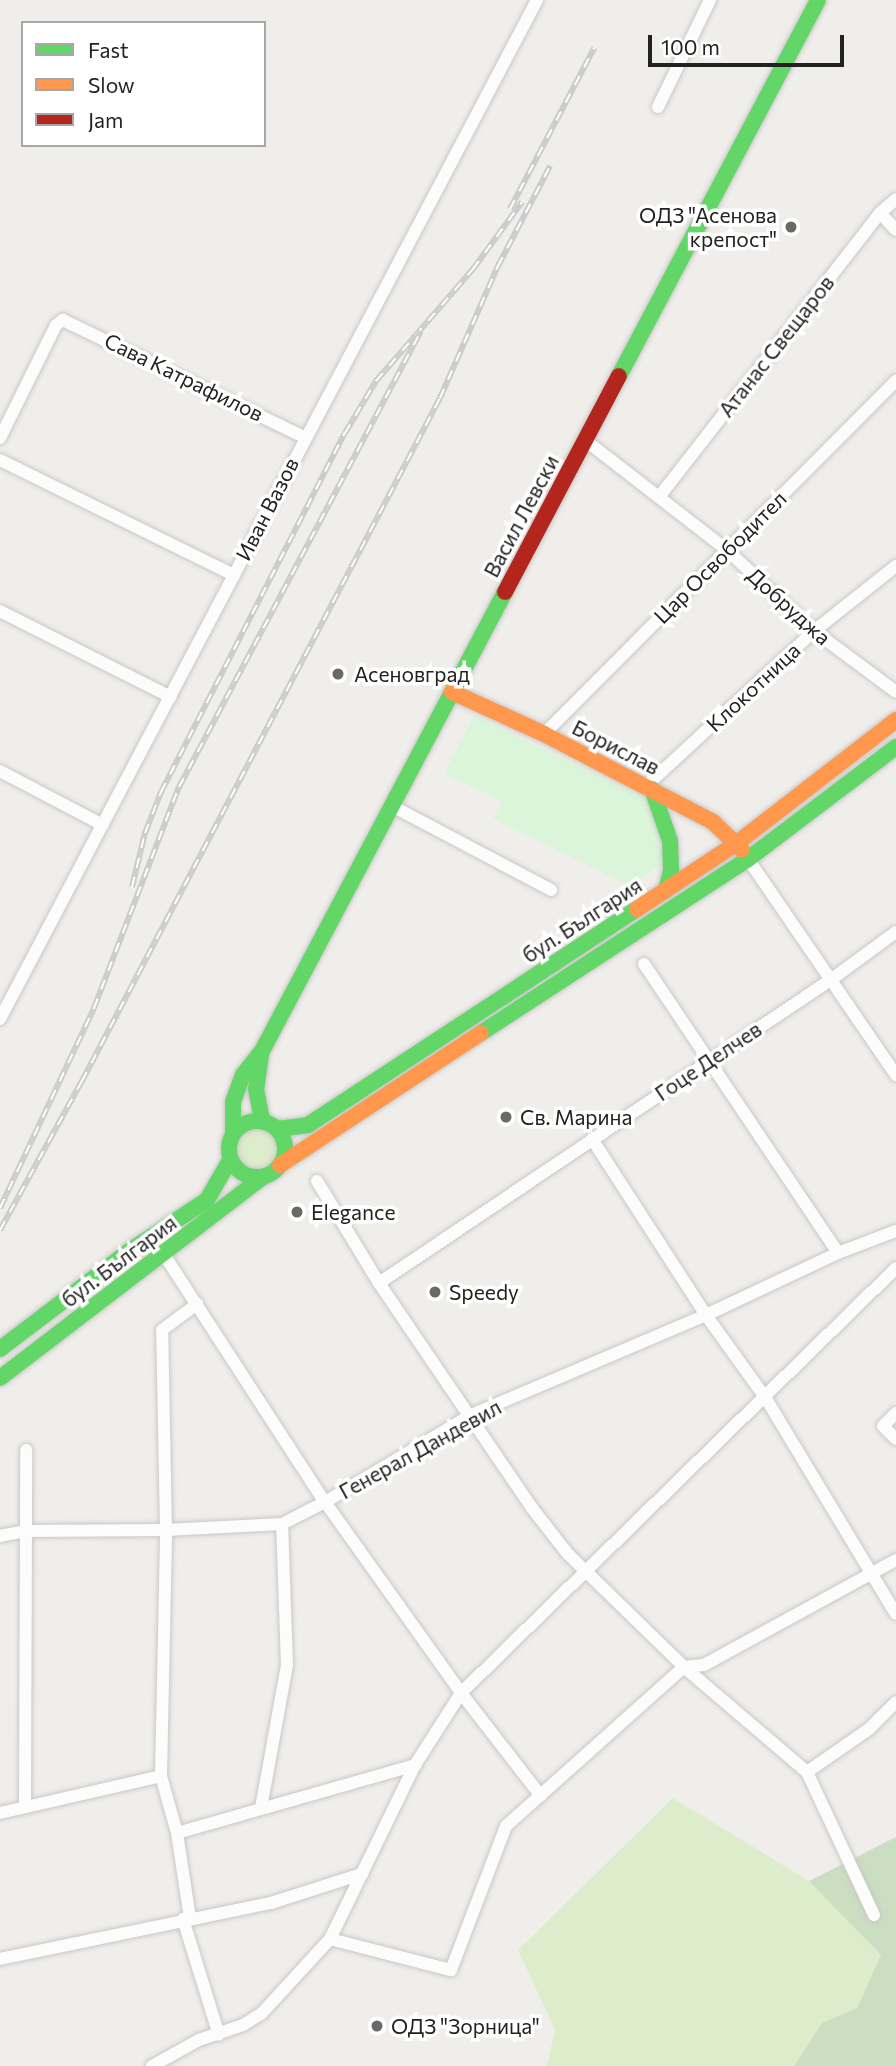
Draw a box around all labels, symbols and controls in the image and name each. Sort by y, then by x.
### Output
legend [21,21,266,147]
scale bar [651,21,847,65]
text: 100 m [661,34,720,59]
text: Fast [88,37,129,62]
text: Slow [88,72,135,97]
text: Jam [88,107,123,132]
place label: ОДЗ "Асенова крепост" [639,202,777,252]
marker: ОДЗ "Асенова крепост" [783,219,799,235]
street label: Атанас Свещаров [713,270,839,422]
street label: Сава Катрафилов [100,328,268,426]
street label: Васил Левски [478,451,564,581]
street label: Иван Вазов [230,453,304,565]
street label: Цар Освободител [649,486,791,628]
street label: Добруджа [742,562,836,650]
street label: Клокотница [701,637,805,737]
place label: Асеновград [354,661,470,687]
marker: Асеновград [328,664,348,684]
street label: Борислав [568,714,664,780]
street label: бул. България [518,872,646,968]
street label: Гоце Делчев [650,1016,766,1106]
place label: Св. Марина [520,1104,632,1130]
marker: Св. Марина [498,1109,514,1125]
place label: Elegance [311,1199,396,1225]
marker: Elegance [289,1204,305,1220]
street label: бул. България [57,1210,181,1312]
place label: Speedy [449,1279,519,1305]
marker: Speedy [427,1284,443,1300]
street label: Генерал Дандевил [334,1394,506,1504]
place label: ОДЗ "Зорница" [391,2013,540,2039]
marker: ОДЗ "Зорница" [369,2018,385,2034]

